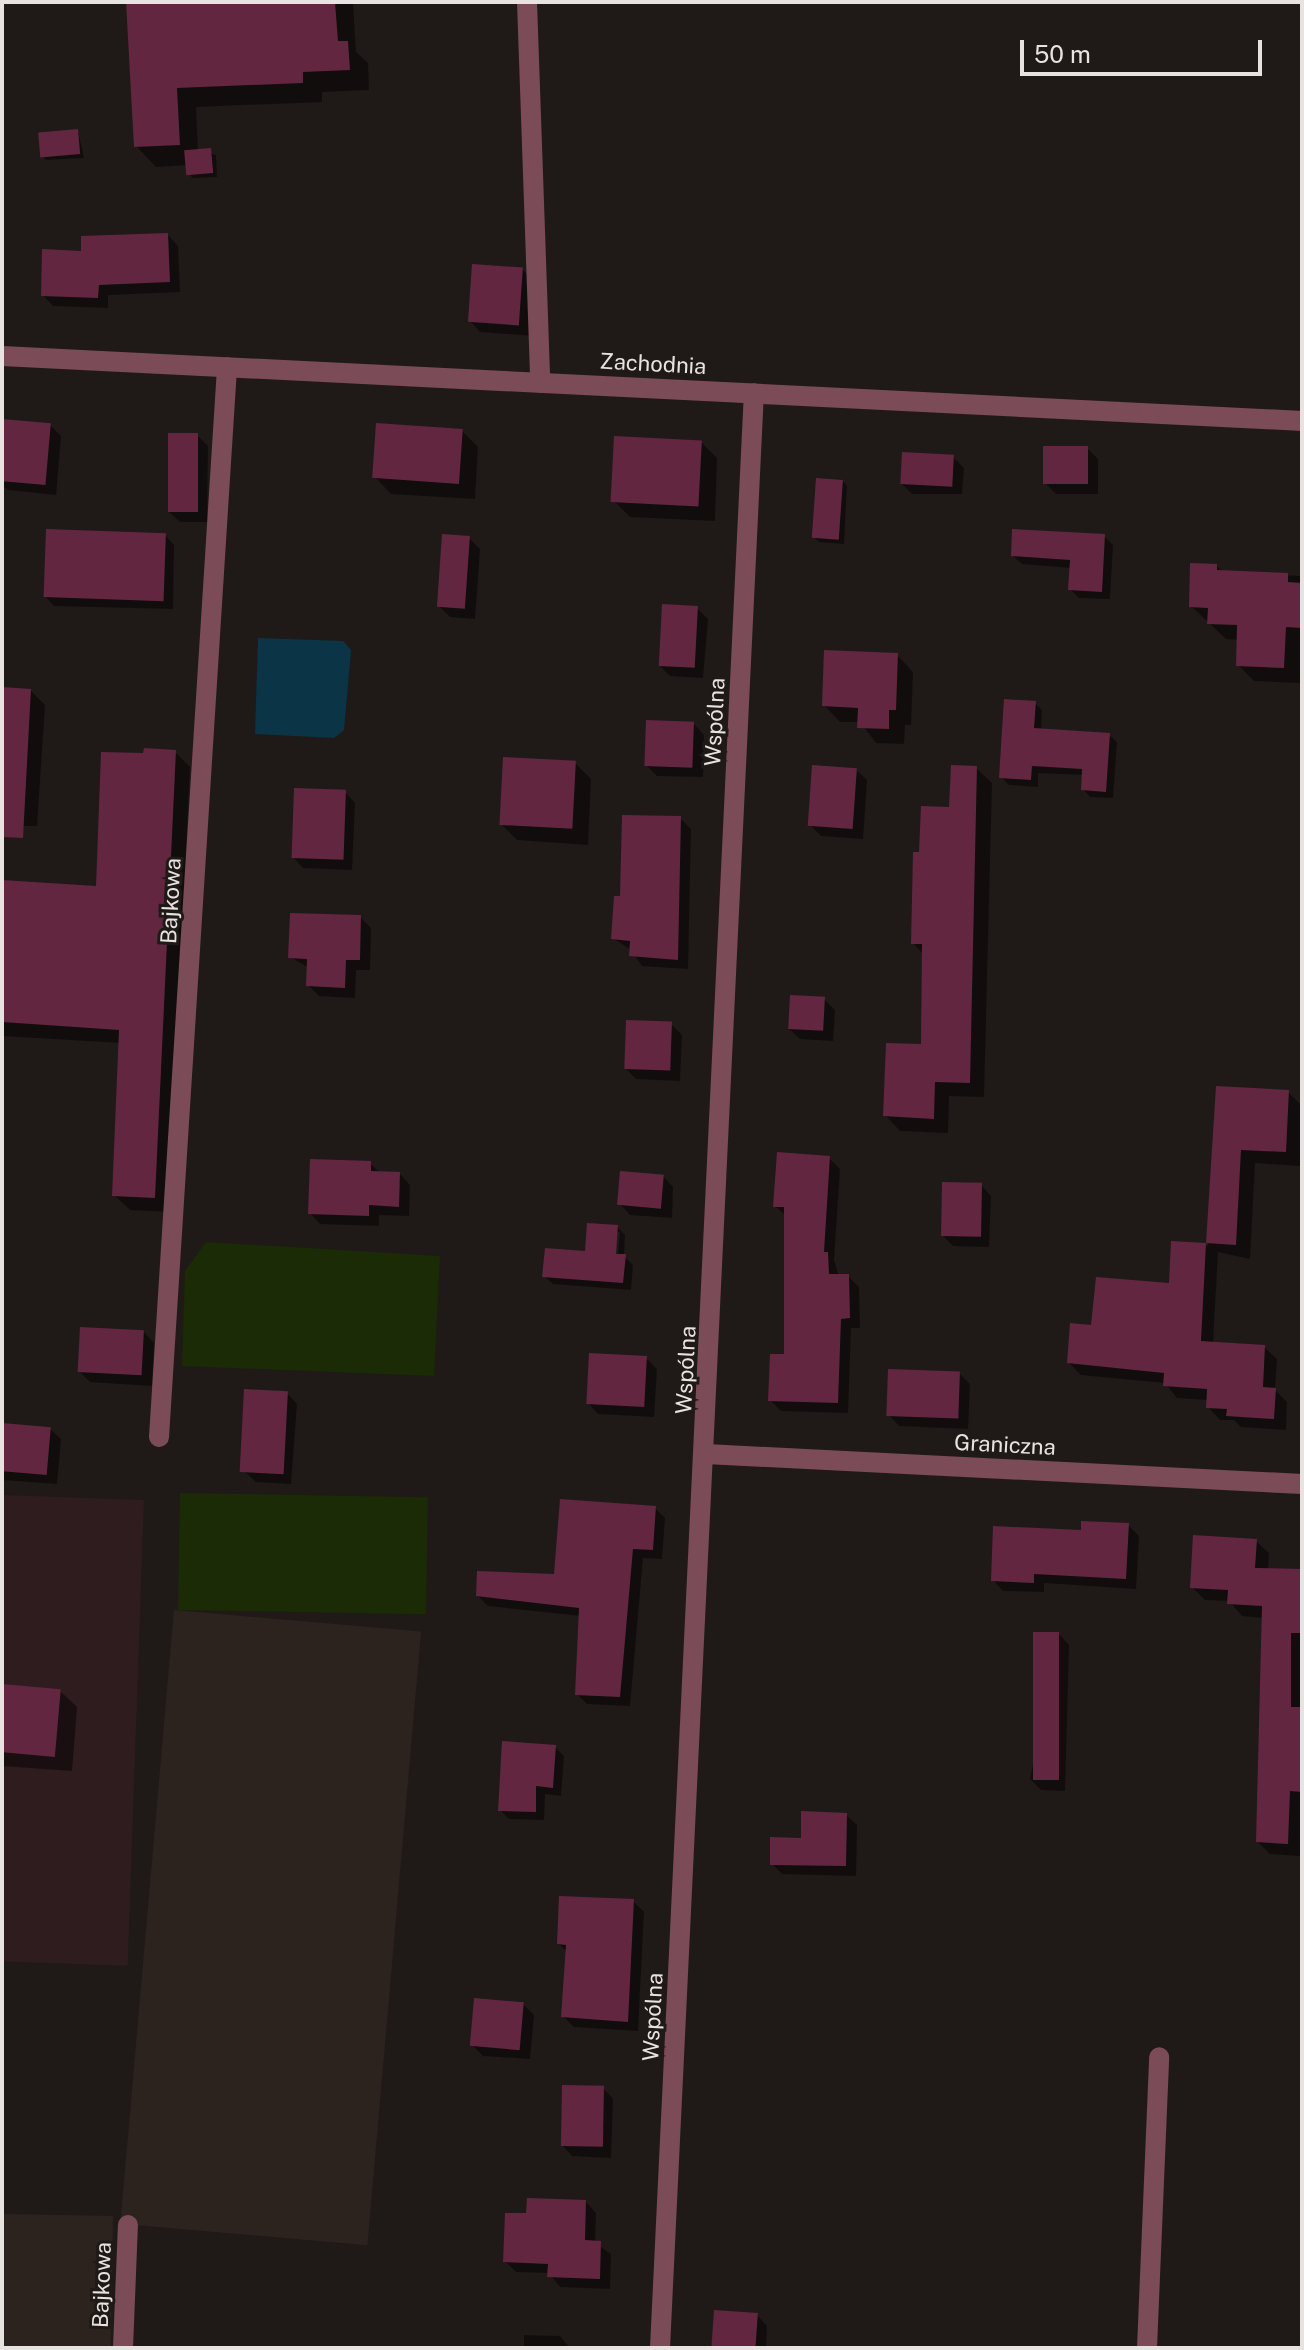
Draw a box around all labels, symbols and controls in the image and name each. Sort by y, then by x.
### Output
scale bar [1024,24,1266,74]
text: 50 m [1034,40,1091,68]
street label: Zachodnia [599,348,707,380]
street label: Wspólna [700,677,730,767]
street label: Bajkowa [156,857,186,945]
street label: Wspólna [671,1325,701,1415]
street label: Graniczna [954,1429,1056,1461]
street label: Wspólna [638,1972,668,2062]
street label: Bajkowa [87,2242,117,2328]

